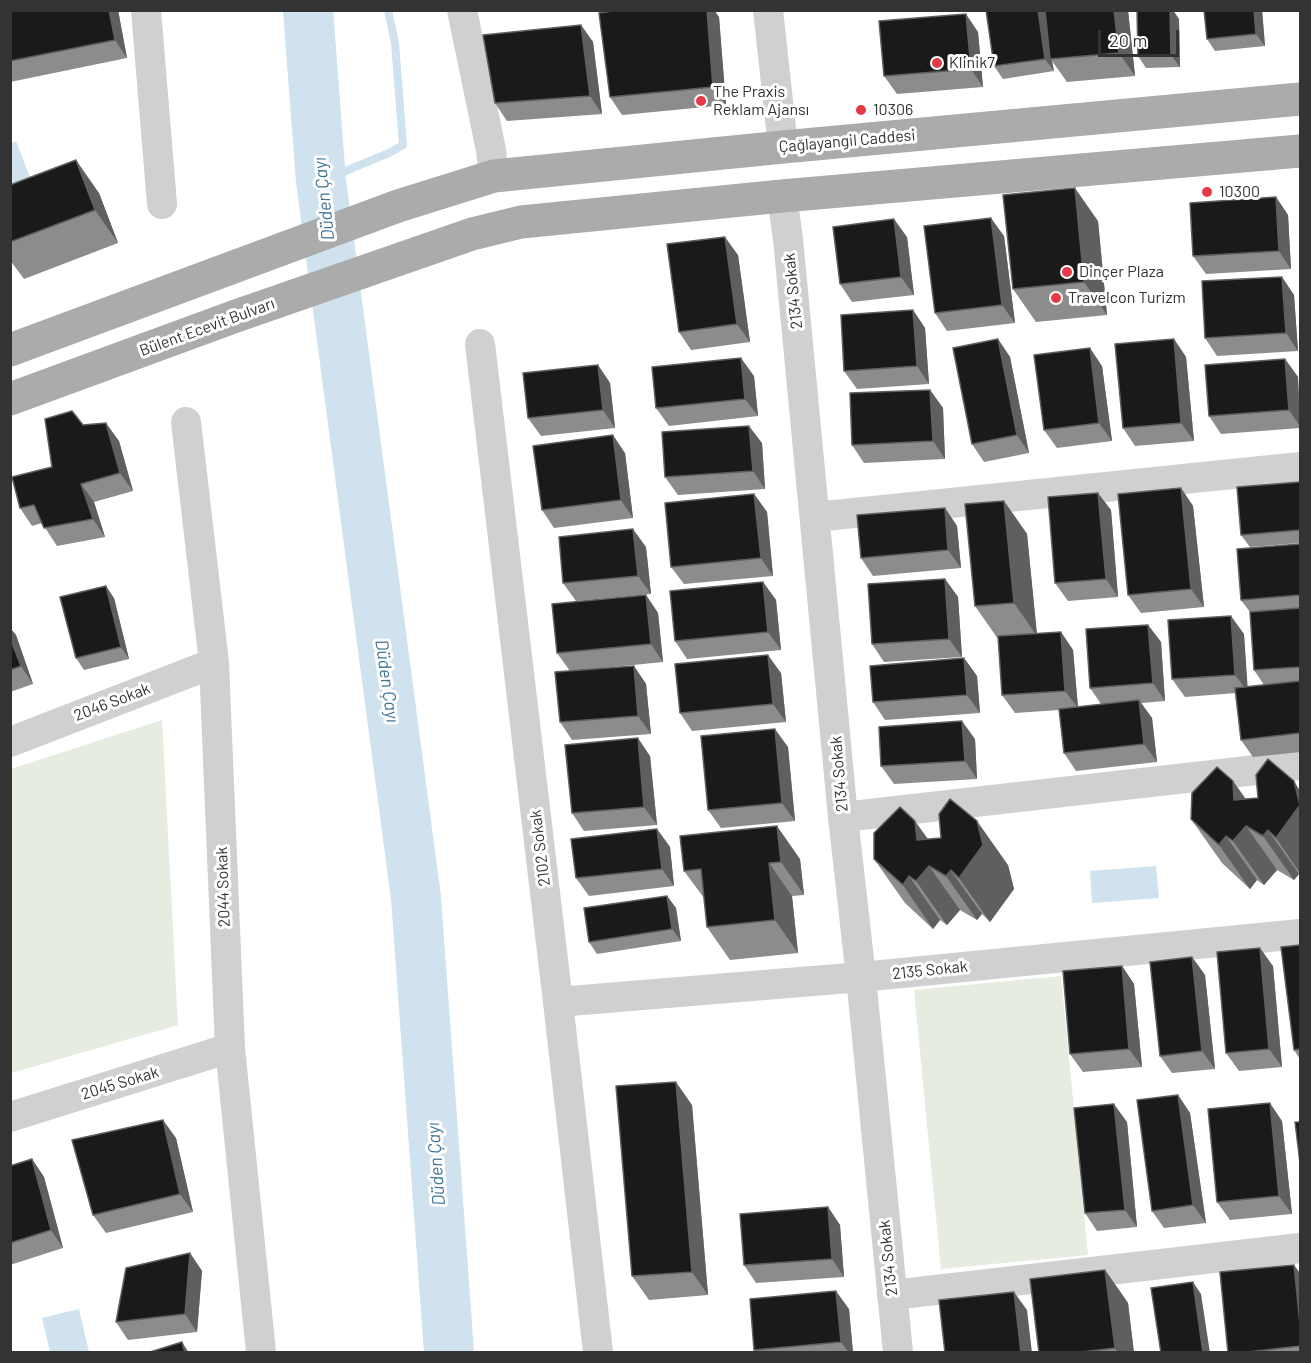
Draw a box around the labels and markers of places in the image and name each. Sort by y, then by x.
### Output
place label: Klinik7 [949,53,995,73]
marker: Klinik7 [930,56,944,70]
place label: The Praxis Reklam Ajansı [713,82,809,120]
marker: The Praxis Reklam Ajansı [694,94,708,108]
place label: 10306 [873,100,913,120]
marker: 10306 [854,103,868,117]
place label: 10300 [1219,182,1260,202]
marker: 10300 [1200,185,1214,199]
place label: Dinçer Plaza [1079,262,1164,282]
marker: Dinçer Plaza [1060,265,1074,279]
place label: Travelcon Turizm [1068,288,1186,308]
marker: Travelcon Turizm [1049,291,1063,305]

